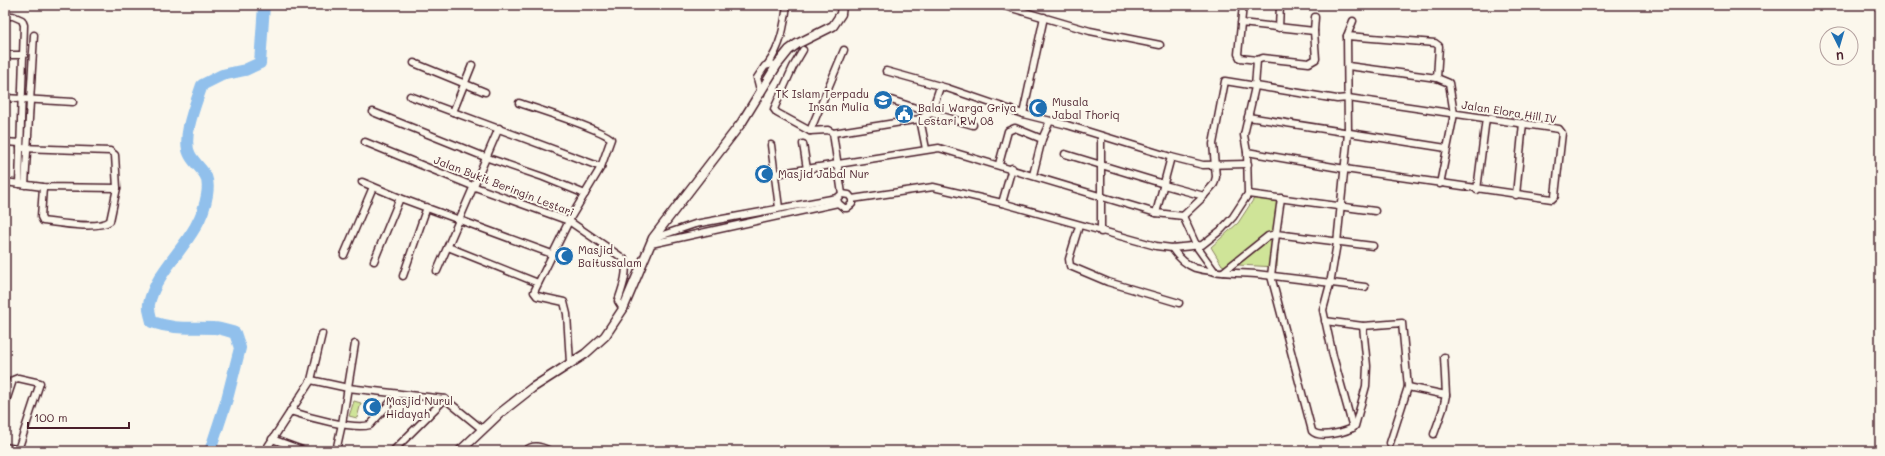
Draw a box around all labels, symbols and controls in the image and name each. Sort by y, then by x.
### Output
north arrow [1819,26,1859,66]
text: U [1835,49,1844,64]
place label: TK Islam Terpadu Insan Mulia [776,86,869,114]
school or university icon: TK Islam Terpadu Insan Mulia [872,89,894,111]
place label: Musala Jabal Thoriq [1052,94,1120,122]
mosque icon: Musala Jabal Thoriq [1027,97,1049,119]
street label: Jalan Elora Hill IV [1461,97,1558,126]
place label: Balai Warga Griya Lestari RW 08 [918,100,1017,128]
public building icon: Balai Warga Griya Lestari RW 08 [893,103,915,125]
street label: Jalan Bukit Beringin Lestari [432,152,576,219]
mosque icon: Masjid Jabal Nur [753,163,775,185]
place label: Masjid Jabal Nur [778,166,869,181]
place label: Masjid Baitussalam [578,242,642,270]
mosque icon: Masjid Baitussalam [553,245,575,267]
place label: Masjid Nurul Hidayah [386,393,453,421]
mosque icon: Masjid Nurul Hidayah [361,396,383,418]
scale bar [28,404,129,430]
text: 100 m [34,409,68,425]

